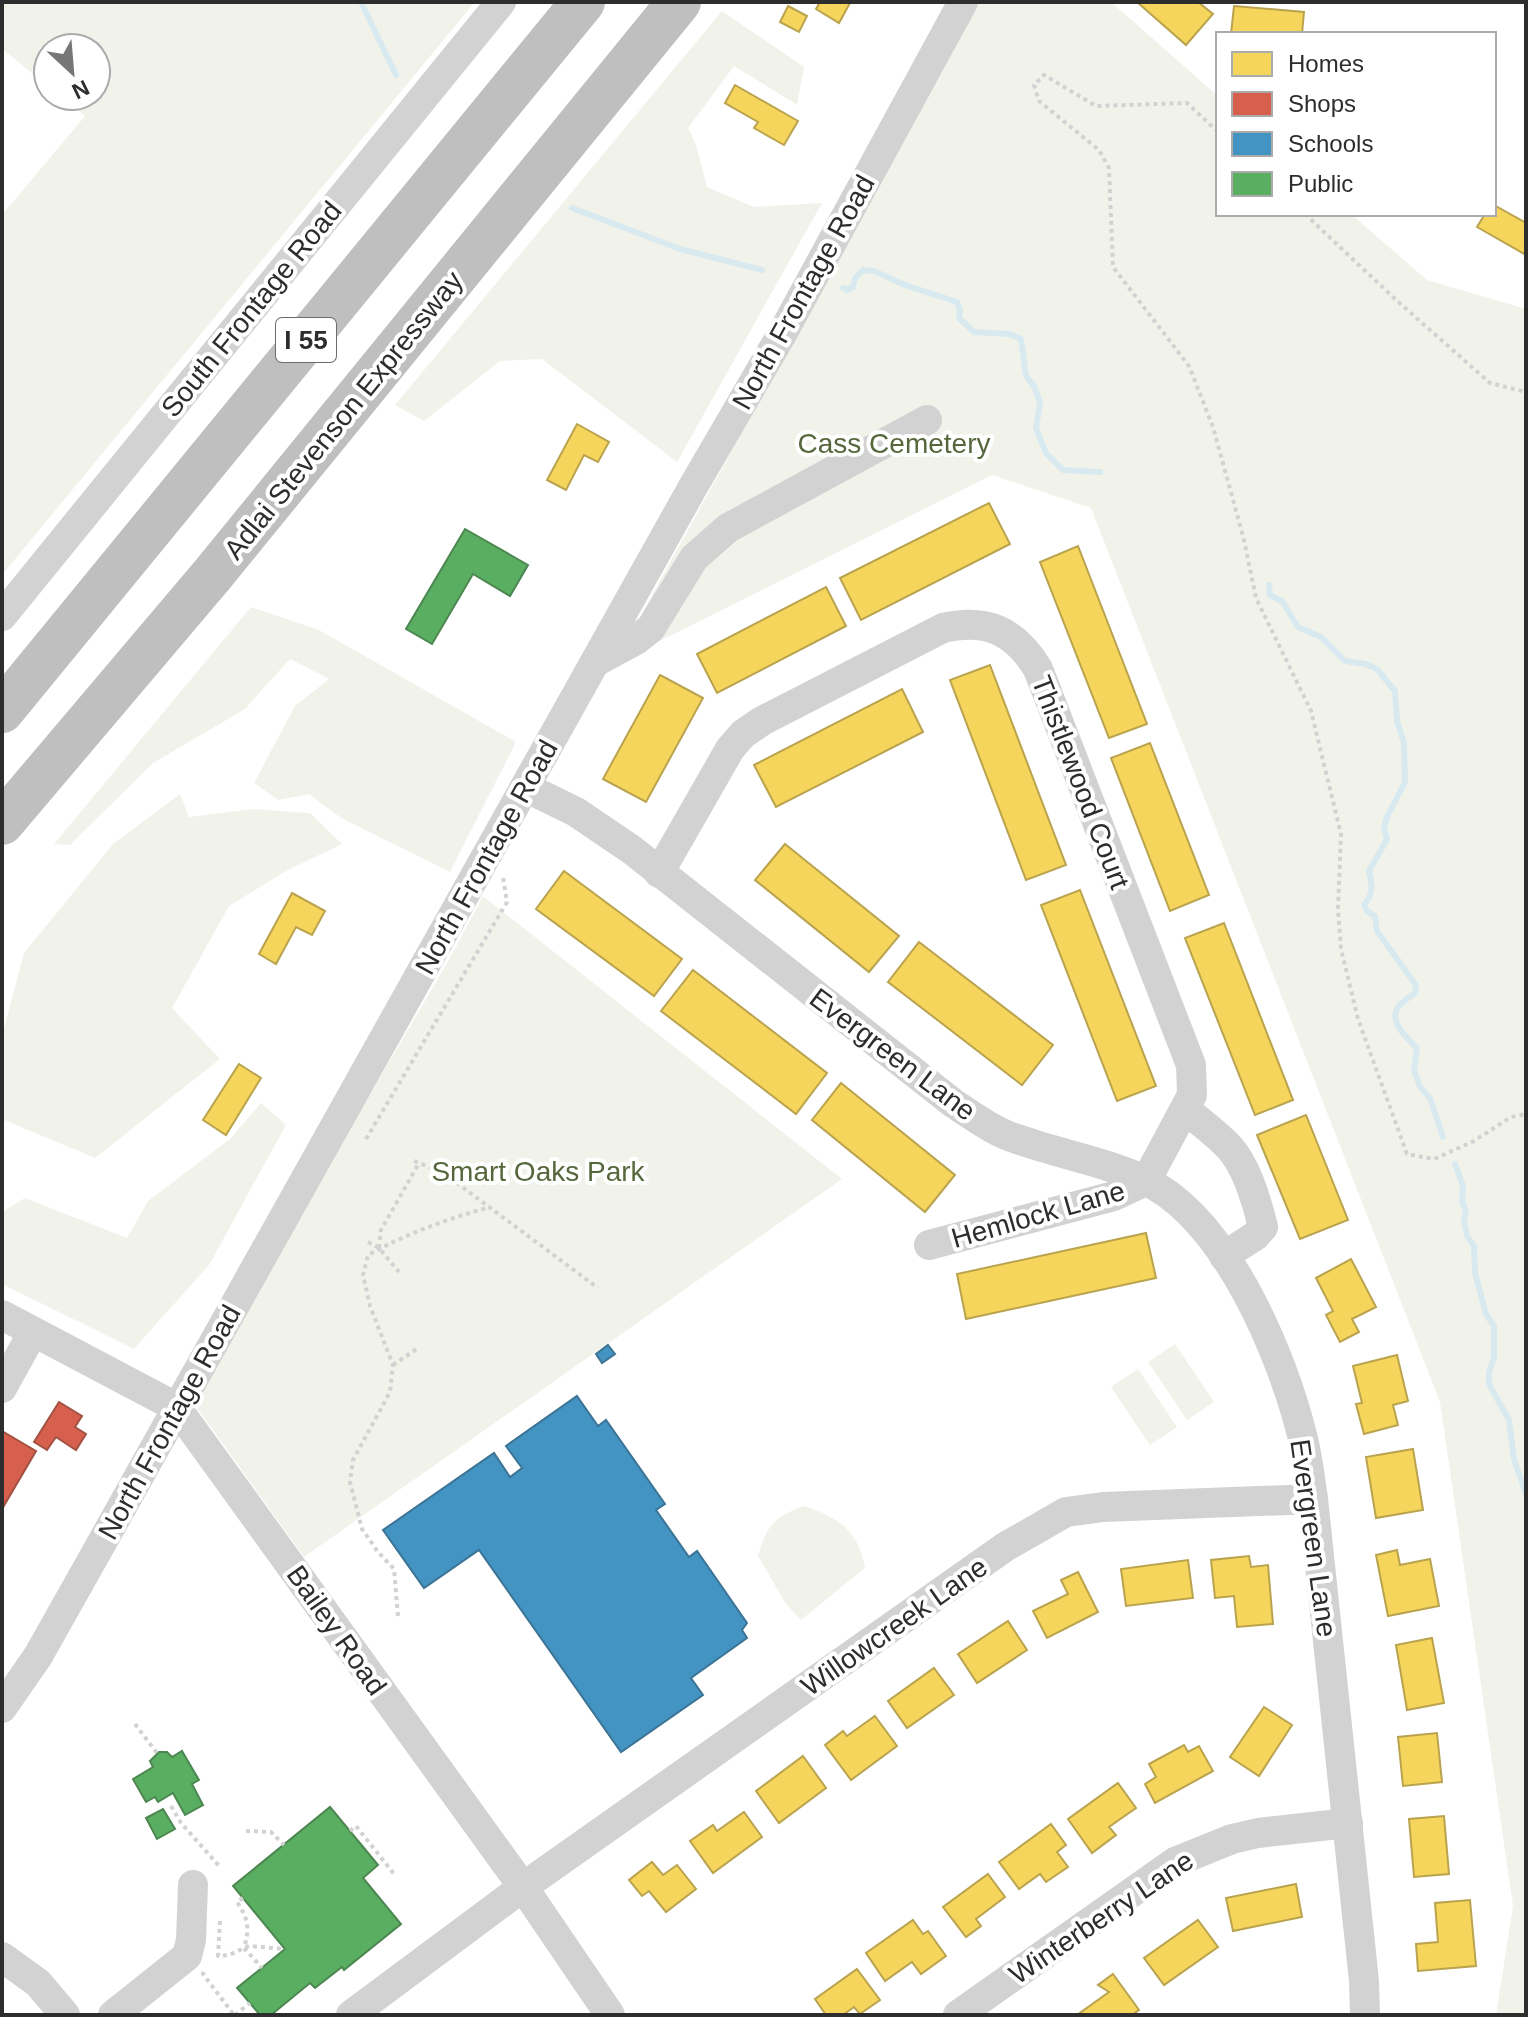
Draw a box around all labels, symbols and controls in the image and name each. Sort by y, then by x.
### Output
north arrow [32,32,112,112]
legend [1216,32,1496,216]
text: Homes [1288,50,1364,77]
text: N [68,75,93,104]
text: Shops [1288,90,1356,117]
text: Schools [1288,130,1373,157]
street label: North Frontage Road [726,170,881,415]
text: Public [1288,170,1353,197]
street label: South Frontage Road [155,196,348,423]
street label: Adlai Stevenson Expressway [218,265,469,565]
road number: I 55 [276,318,336,362]
park label: Cass Cemetery [798,428,990,459]
street label: Thistlewood Court [1026,671,1136,893]
street label: North Frontage Road [409,735,564,980]
street label: Evergreen Lane [804,982,982,1127]
park label: Smart Oaks Park [431,1156,646,1187]
street label: Hemlock Lane [948,1175,1128,1254]
street label: North Frontage Road [92,1300,247,1545]
street label: Evergreen Lane [1284,1437,1343,1639]
street label: Willowcreek Lane [796,1551,993,1702]
street label: Bailey Road [281,1560,393,1701]
street label: Winterberry Lane [1004,1845,1199,1990]

